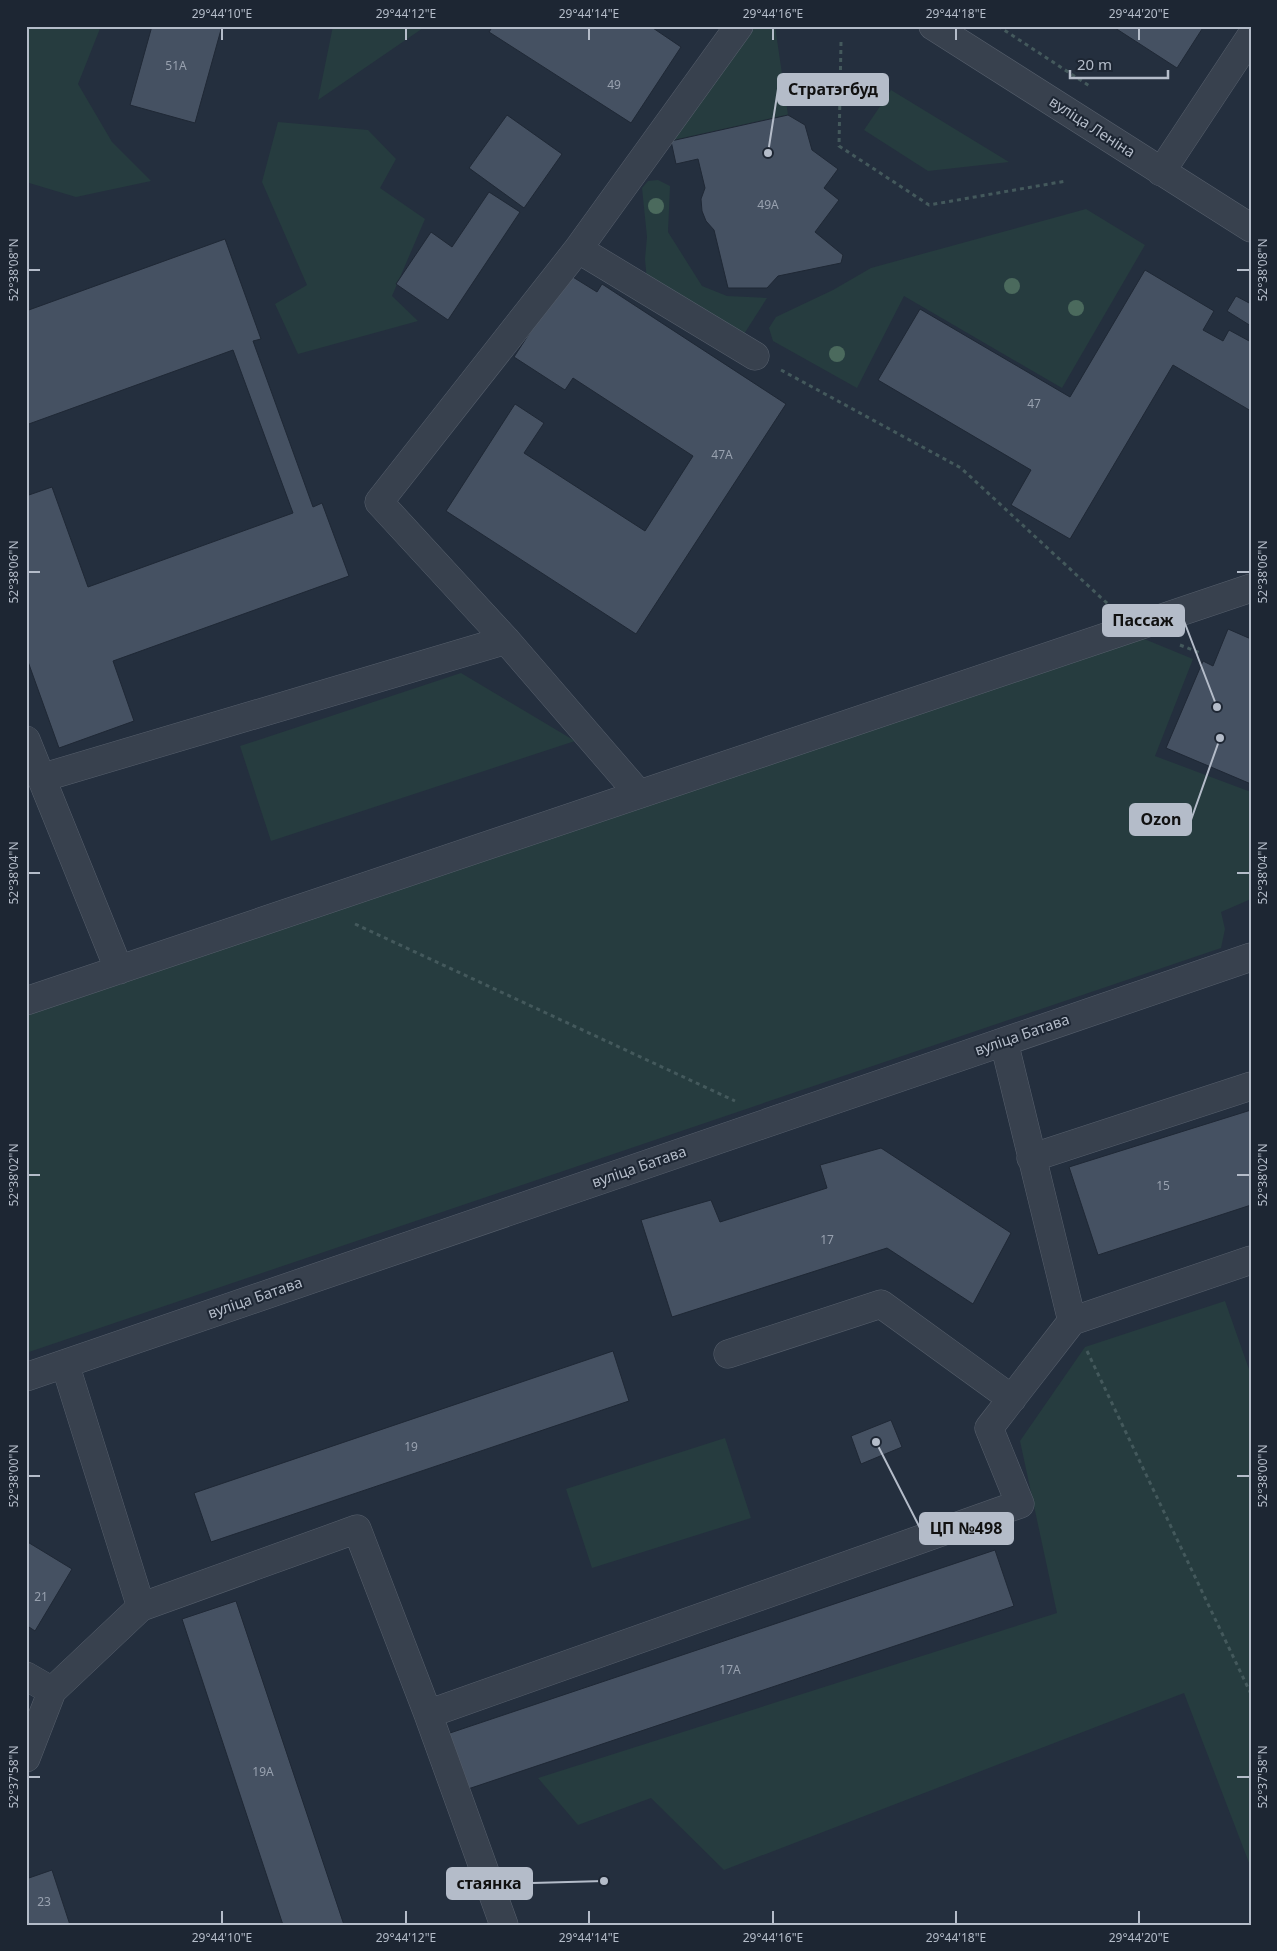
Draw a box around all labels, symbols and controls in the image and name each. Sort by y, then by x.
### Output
text: 29°44'10"E [192,5,252,22]
text: 29°44'12"E [376,5,436,22]
text: 29°44'14"E [559,5,619,22]
text: 29°44'16"E [743,5,803,22]
text: 29°44'18"E [926,5,986,22]
text: 29°44'20"E [1109,5,1169,22]
scale bar [1070,48,1167,80]
text: 20 m [1077,54,1112,74]
house number: 51А [165,57,187,74]
callout: Стратэгбуд [778,74,888,105]
house number: 49 [607,76,621,93]
text: Стратэгбуд [788,78,879,100]
street label: вуліца Леніна [1046,91,1139,161]
house number: 49А [757,196,779,213]
text: 52°38'08"N [5,238,22,302]
text: 52°38'08"N [1254,238,1271,302]
house number: 47 [1027,395,1041,412]
house number: 47А [711,446,733,463]
text: 52°38'06"N [5,540,22,604]
text: 52°38'06"N [1254,540,1271,604]
callout: Пассаж [1103,605,1184,636]
text: Пассаж [1112,609,1174,631]
callout: Ozon [1130,804,1191,835]
text: Ozon [1141,808,1181,830]
text: 52°38'04"N [5,841,22,905]
text: 52°38'04"N [1254,841,1271,905]
street label: вуліца Батава [972,1009,1072,1060]
street label: вуліца Батава [589,1141,689,1192]
text: 52°38'02"N [5,1143,22,1207]
text: 52°38'02"N [1254,1143,1271,1207]
house number: 15 [1156,1177,1170,1194]
house number: 17 [820,1231,834,1248]
street label: вуліца Батава [205,1272,305,1323]
house number: 19 [404,1438,418,1455]
text: 52°38'00"N [5,1444,22,1508]
text: 52°38'00"N [1254,1444,1271,1508]
callout: ЦП №498 [920,1513,1013,1544]
text: ЦП №498 [930,1517,1002,1539]
house number: 21 [34,1588,48,1605]
house number: 17А [719,1661,741,1678]
text: 52°37'58"N [5,1745,22,1809]
text: 52°37'58"N [1254,1745,1271,1809]
house number: 19А [252,1763,274,1780]
callout: стаянка [447,1868,532,1899]
text: стаянка [456,1872,522,1894]
house number: 23 [37,1893,51,1910]
text: 29°44'10"E [192,1929,252,1946]
text: 29°44'12"E [376,1929,436,1946]
text: 29°44'14"E [559,1929,619,1946]
text: 29°44'16"E [743,1929,803,1946]
text: 29°44'18"E [926,1929,986,1946]
text: 29°44'20"E [1109,1929,1169,1946]

